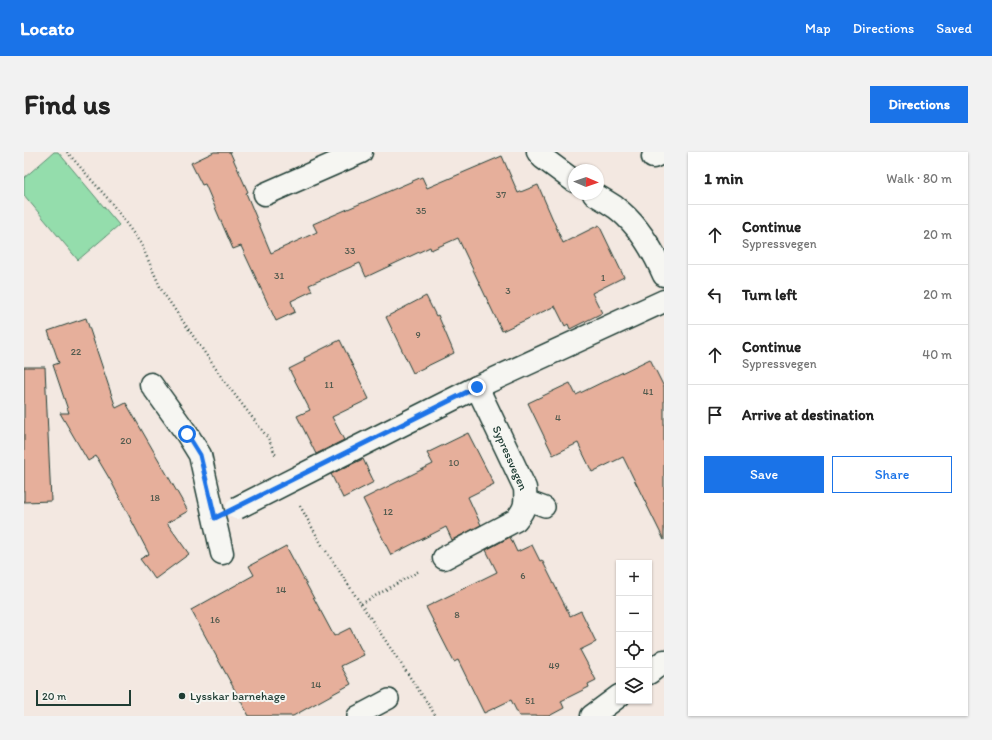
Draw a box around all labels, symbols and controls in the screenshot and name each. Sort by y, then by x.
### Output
text: Locato [20,17,74,40]
text: Map [805,20,831,37]
text: Directions [853,20,914,37]
text: Saved [936,20,972,37]
button: Directions [870,86,968,123]
text: Find us [24,87,111,121]
north arrow [568,164,604,200]
text: 1 min [704,168,743,188]
text: Walk · 80 m [886,171,952,186]
house number: 37 [496,188,506,201]
house number: 35 [416,204,426,217]
text: Continue [742,218,801,236]
icon: ahead [704,224,726,246]
text: 20 m [923,227,952,242]
text: Sypressvegen [742,236,817,251]
house number: 33 [345,244,356,257]
house number: 31 [274,269,284,282]
house number: 1 [601,271,606,284]
house number: 3 [505,284,511,297]
icon: left [704,284,726,306]
text: Turn left [742,286,797,304]
text: 20 m [923,287,952,302]
house number: 9 [415,328,421,341]
text: Continue [742,338,801,356]
icon: ahead [704,344,726,366]
house number: 22 [71,345,82,358]
text: 40 m [922,347,952,362]
text: Sypressvegen [742,356,817,371]
house number: 11 [324,378,334,391]
route end [468,378,486,396]
house number: 41 [643,385,654,398]
icon: arrive [704,404,726,426]
text: Arrive at destination [742,406,874,424]
house number: 4 [555,411,561,424]
street label: Sypressvegen [490,424,531,493]
route start [178,425,196,443]
house number: 20 [120,434,132,447]
house number: 10 [449,456,459,469]
button: Save [704,456,824,493]
button: Share [832,456,952,493]
house number: 18 [150,491,161,504]
house number: 12 [383,505,394,518]
map controls [616,560,652,704]
button: + [616,560,652,596]
house number: 6 [520,569,526,582]
house number: 14 [276,583,286,596]
button: − [616,596,652,632]
house number: 8 [454,608,460,621]
house number: 16 [210,613,220,626]
button: locate [616,632,652,668]
house number: 49 [548,659,560,672]
button: layers [616,668,652,704]
house number: 14 [311,678,321,691]
scale bar [36,688,131,707]
place label: Lysskar barnehage [190,689,286,703]
text: 20 m [42,690,66,703]
marker: Lysskar barnehage [177,691,187,701]
house number: 51 [525,694,535,707]

